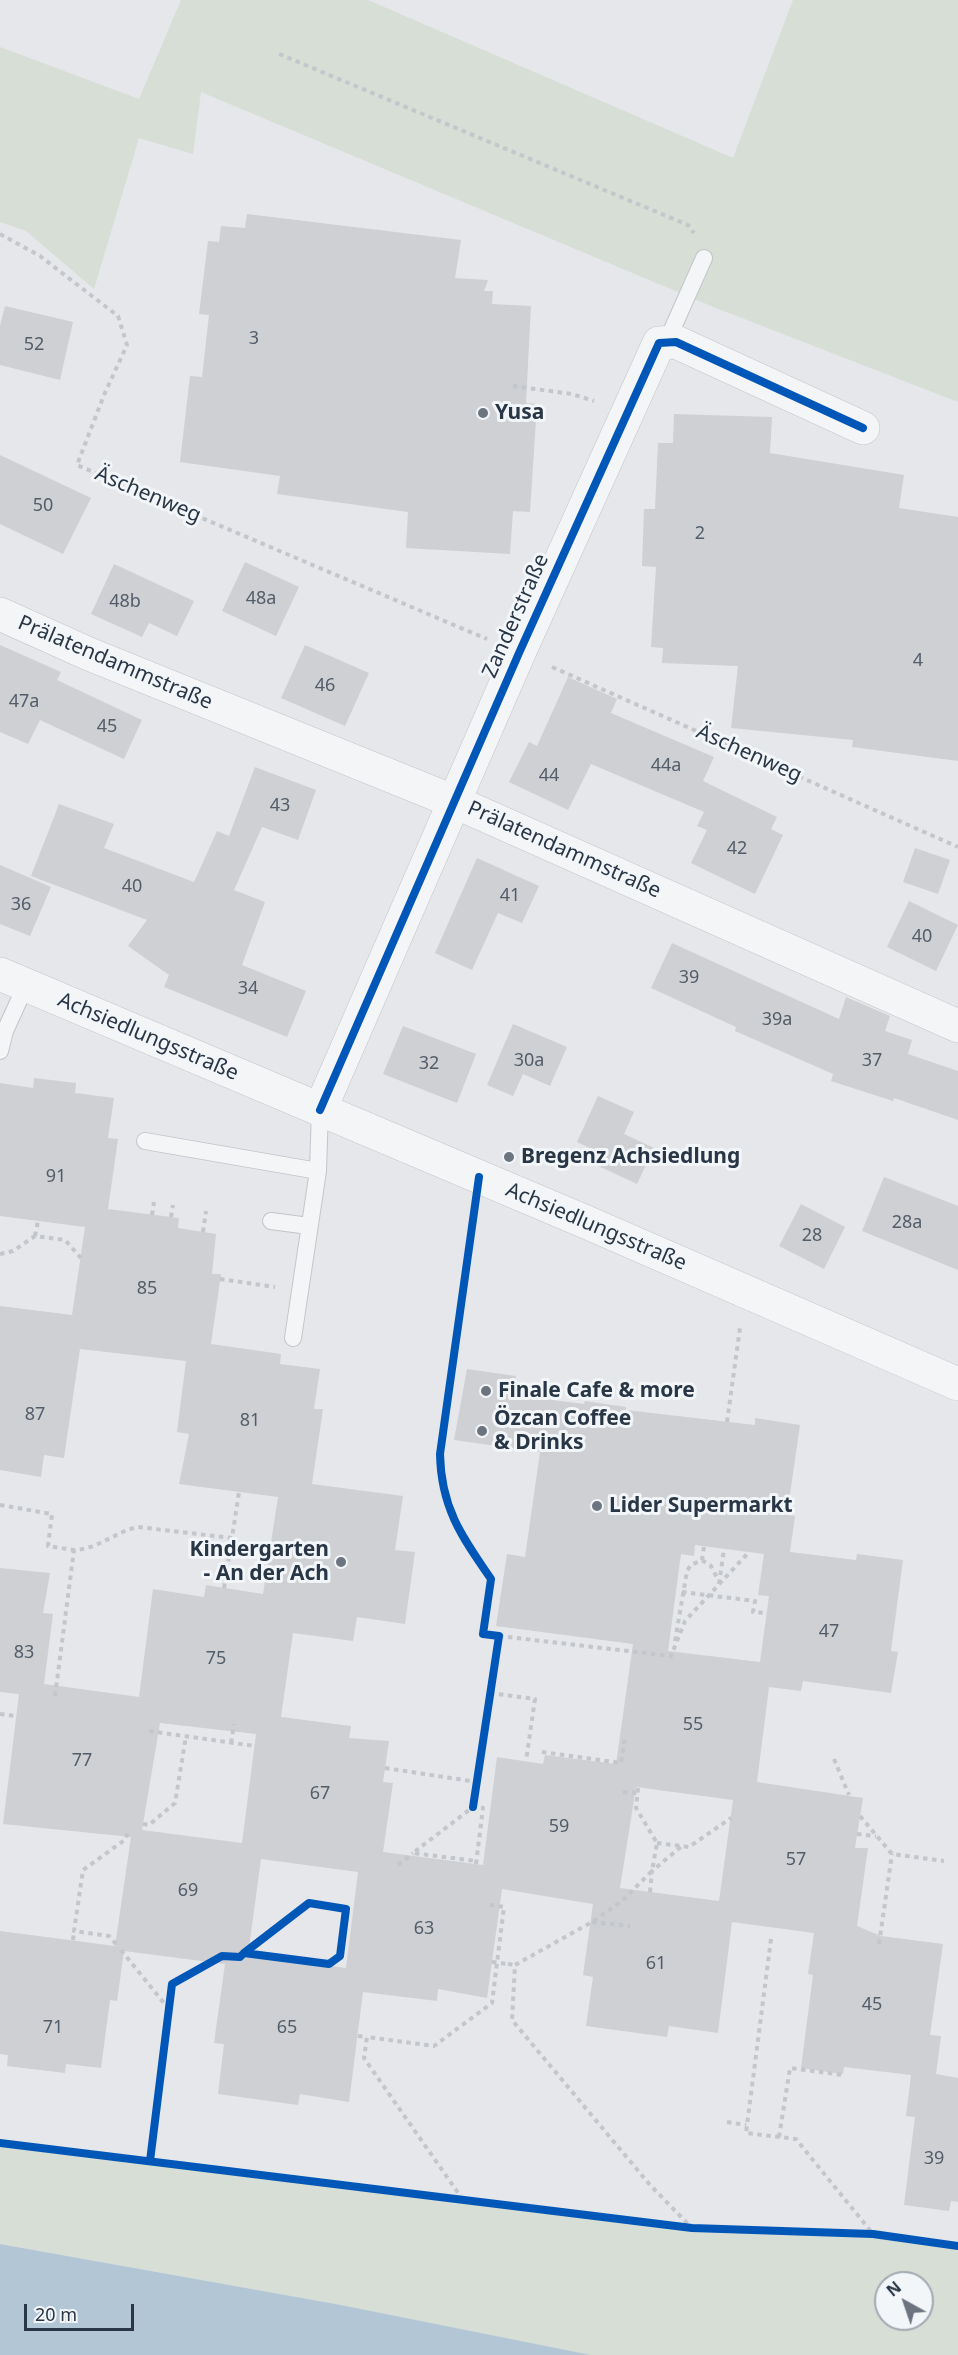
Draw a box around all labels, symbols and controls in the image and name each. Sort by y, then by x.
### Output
house number: 3 [249,328,259,350]
house number: 52 [24,334,44,356]
place label: Yusa [495,400,544,426]
marker: Yusa [476,406,490,420]
street label: Äschenweg [91,461,205,529]
house number: 50 [33,495,53,517]
house number: 2 [695,523,705,545]
street label: Zanderstraße [477,550,555,682]
house number: 48a [246,588,276,610]
house number: 48b [109,591,141,613]
street label: Prälatendammstraße [14,611,216,715]
house number: 4 [913,650,923,672]
house number: 46 [315,675,335,697]
house number: 47a [9,691,39,713]
house number: 45 [97,716,117,738]
street label: Äschenweg [692,720,806,788]
house number: 44a [651,755,681,777]
house number: 44 [539,765,559,787]
house number: 43 [270,795,290,817]
street label: Prälatendammstraße [463,796,665,904]
house number: 42 [727,838,747,860]
house number: 40 [122,876,142,898]
house number: 41 [500,885,520,907]
house number: 36 [11,894,31,916]
house number: 40 [912,926,932,948]
house number: 39 [679,967,699,989]
house number: 34 [238,978,258,1000]
street label: Achsiedlungsstraße [54,988,242,1086]
house number: 39a [762,1009,792,1031]
house number: 30a [514,1050,544,1072]
house number: 37 [862,1050,882,1072]
house number: 32 [419,1053,439,1075]
place label: Bregenz Achsiedlung [521,1144,740,1170]
marker: Bregenz Achsiedlung [502,1150,516,1164]
house number: 91 [46,1166,66,1188]
street label: Achsiedlungsstraße [502,1178,690,1276]
house number: 28a [892,1212,922,1234]
house number: 28 [802,1225,822,1247]
house number: 85 [137,1278,157,1300]
place label: Finale Cafe & more [498,1378,695,1404]
marker: Finale Cafe & more [479,1384,493,1398]
house number: 87 [25,1404,45,1426]
place label: Özcan Coffee & Drinks [494,1406,631,1456]
house number: 81 [240,1410,260,1432]
marker: Özcan Coffee & Drinks [475,1424,489,1438]
place label: Lider Supermarkt [609,1493,793,1519]
marker: Lider Supermarkt [590,1499,604,1513]
place label: Kindergarten - An der Ach [190,1537,329,1587]
marker: Kindergarten - An der Ach [334,1555,348,1569]
house number: 47 [819,1621,839,1643]
house number: 83 [14,1642,34,1664]
house number: 75 [206,1648,226,1670]
house number: 55 [683,1714,703,1736]
house number: 77 [72,1750,92,1772]
house number: 67 [310,1783,330,1805]
house number: 59 [549,1816,569,1838]
house number: 57 [786,1849,806,1871]
house number: 69 [178,1880,198,1902]
house number: 63 [414,1918,434,1940]
house number: 61 [646,1953,666,1975]
house number: 45 [862,1994,882,2016]
house number: 71 [43,2017,63,2039]
house number: 65 [277,2017,297,2039]
house number: 39 [924,2148,944,2170]
north arrow [874,2271,934,2331]
text: N [882,2276,906,2301]
scale bar [27,2292,136,2330]
text: 20 m [35,2302,77,2326]

